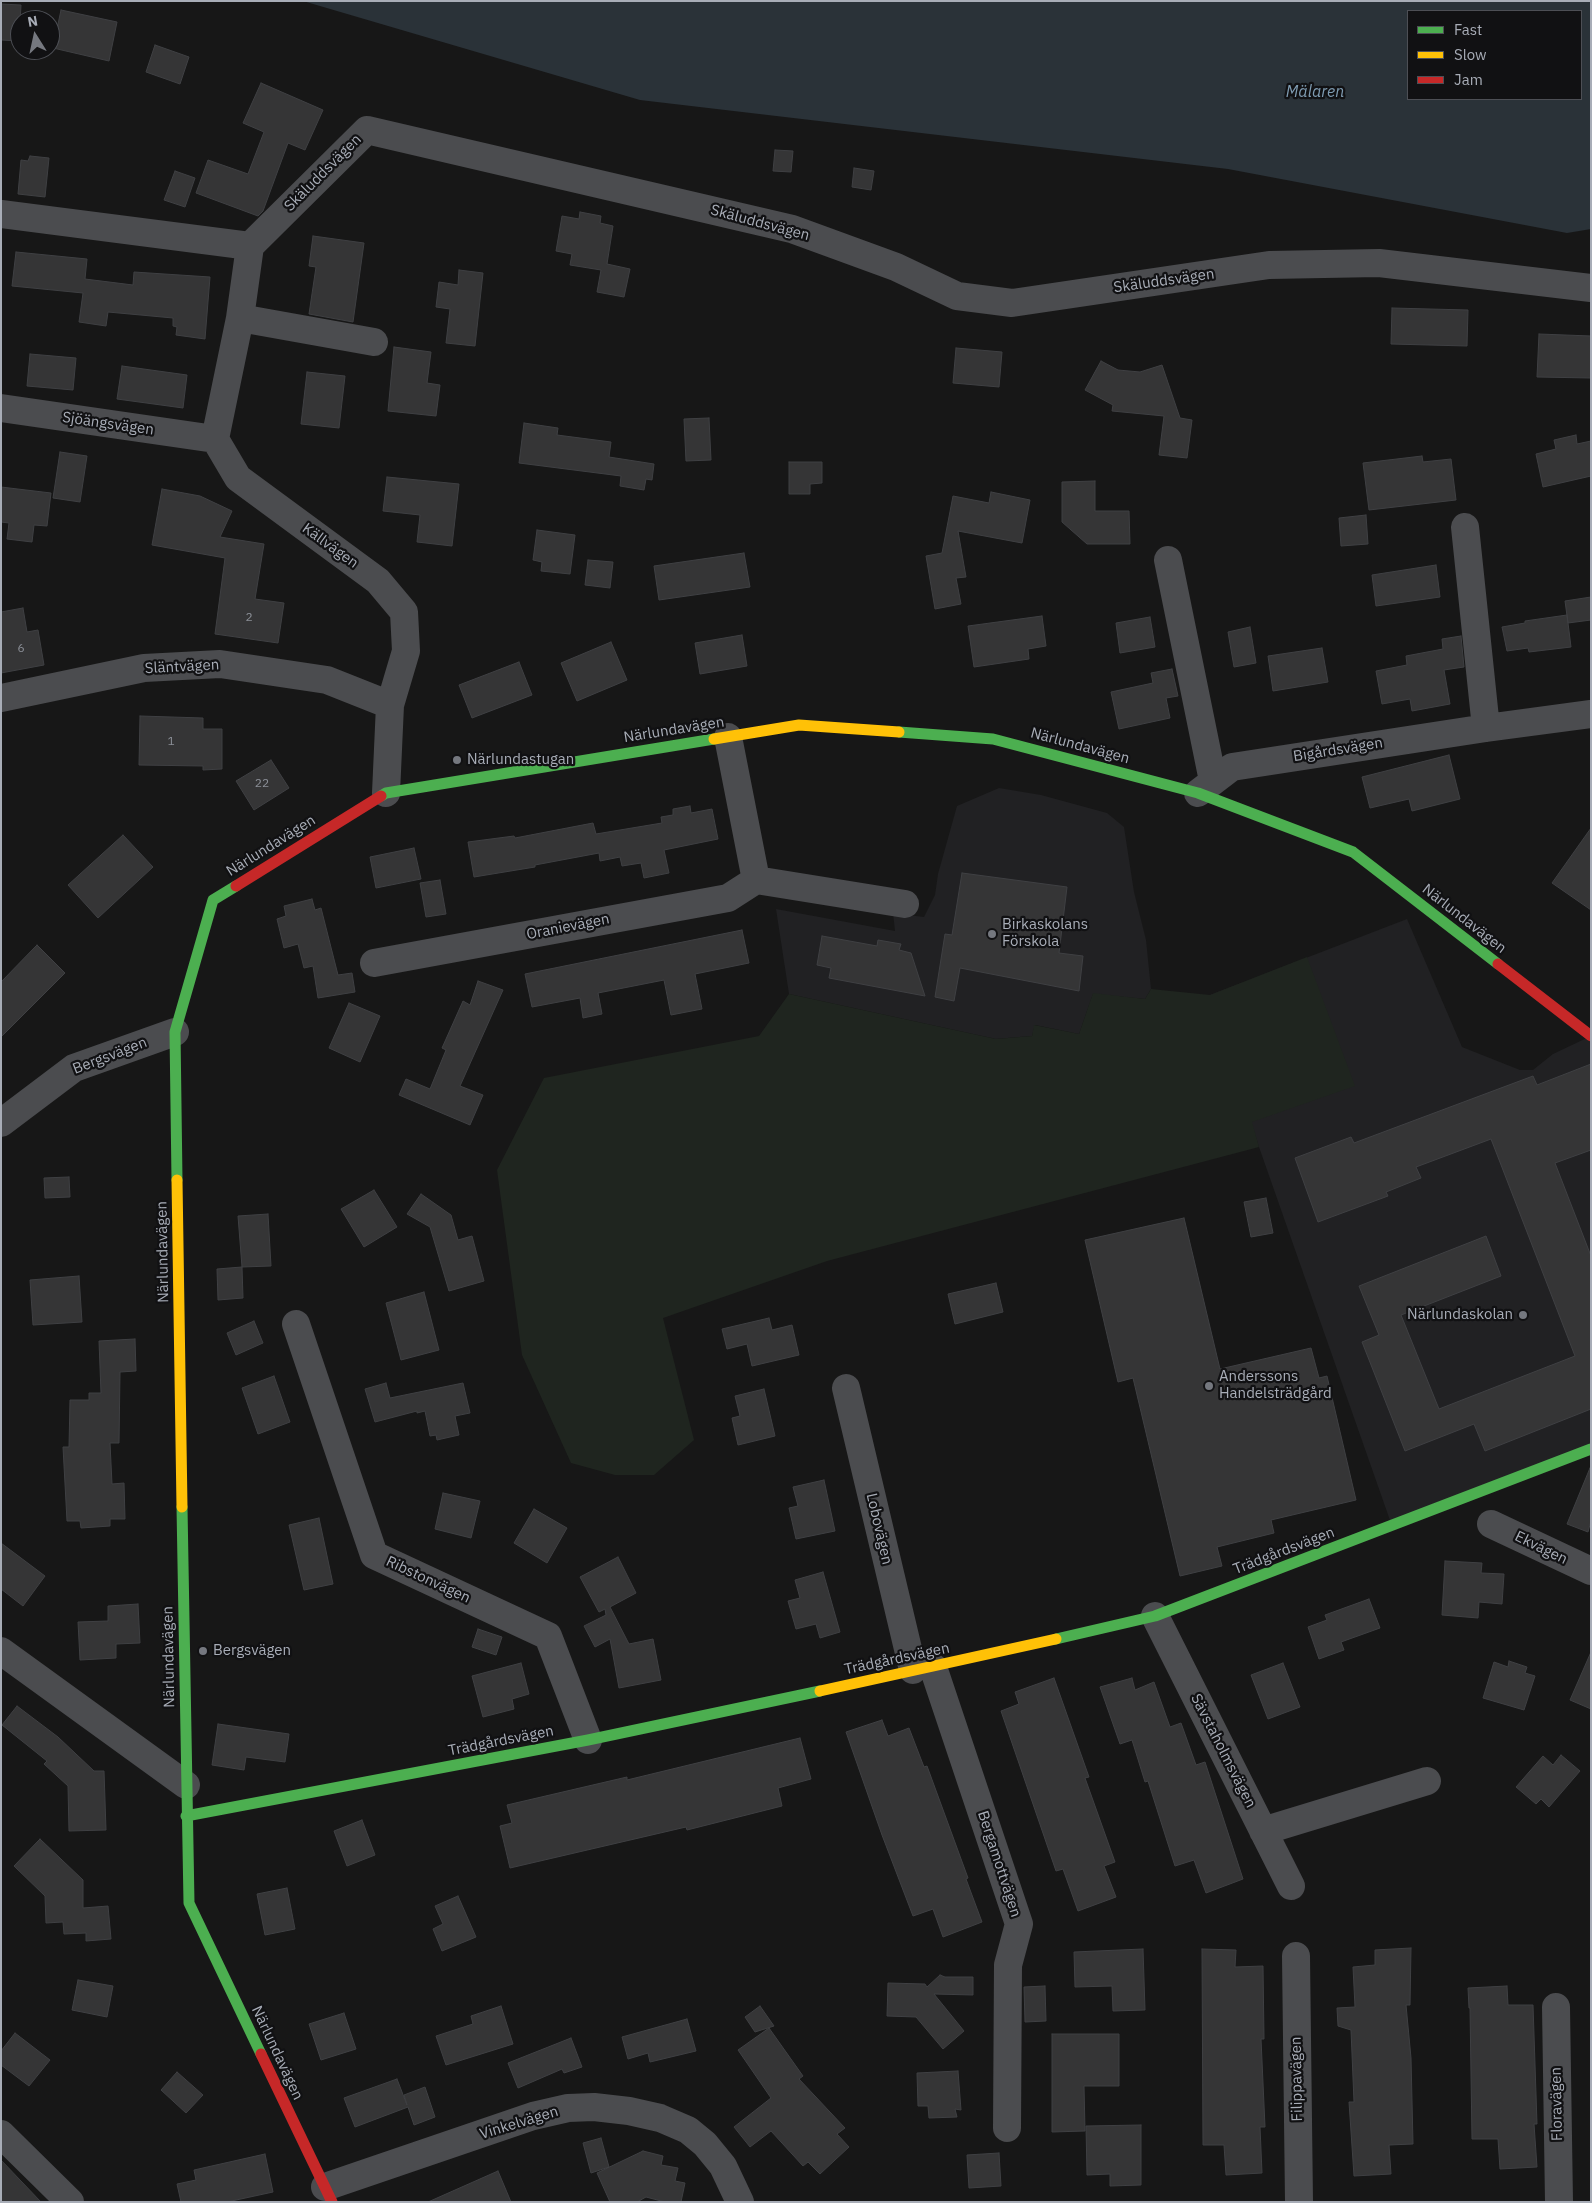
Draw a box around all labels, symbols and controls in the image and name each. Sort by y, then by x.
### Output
north arrow [10,10,60,60]
legend [1407,10,1582,100]
text: N [26,11,39,31]
text: Fast [1454,20,1482,39]
text: Slow [1454,45,1487,64]
text: Jam [1454,70,1483,89]
water label: Mälaren [1286,82,1344,102]
street label: Skäluddsvägen [281,131,365,215]
street label: Skäluddsvägen [709,201,811,245]
street label: Skäluddsvägen [1112,265,1216,297]
street label: Sjöängsvägen [61,409,155,439]
street label: Källvägen [298,520,362,572]
house number: 2 [245,611,253,625]
house number: 6 [17,642,25,656]
street label: Släntvägen [144,656,220,678]
street label: Närlundavägen [622,713,726,747]
street label: Närlundavägen [1029,724,1131,768]
street label: Bigårdsvägen [1292,734,1384,766]
house number: 1 [167,735,175,749]
place label: Närlundastugan [467,751,574,769]
marker: Närlundastugan [451,754,463,766]
house number: 22 [255,777,269,791]
street label: Närlundavägen [223,811,319,881]
street label: Närlundavägen [1418,881,1510,957]
street label: Oranievägen [525,910,611,944]
place label: Birkaskolans Förskola [1002,916,1088,951]
marker: Birkaskolans Förskola [986,928,998,940]
street label: Bergsvägen [70,1034,150,1078]
street label: Närlundavägen [153,1201,173,1303]
place label: Närlundaskolan [1407,1306,1513,1324]
marker: Närlundaskolan [1517,1309,1529,1321]
place label: Anderssons Handelsträdgård [1219,1368,1332,1403]
marker: Anderssons Handelsträdgård [1203,1380,1215,1392]
street label: Lobovägen [862,1492,896,1566]
street label: Trädgårdsvägen [1231,1523,1337,1579]
street label: Ekvägen [1512,1528,1570,1568]
street label: Ribstonvägen [383,1553,473,1607]
street label: Närlundavägen [159,1606,179,1708]
street label: Trädgårdsvägen [843,1639,951,1679]
place label: Bergsvägen [213,1642,291,1660]
marker: Bergsvägen [197,1645,209,1657]
street label: Sävstaholmsvägen [1186,1691,1260,1811]
street label: Trädgårdsvägen [447,1722,555,1760]
street label: Bergamottvägen [973,1809,1025,1919]
street label: Närlundavägen [247,2003,307,2103]
street label: Filippavägen [1287,2036,1307,2122]
street label: Floravägen [1547,2067,1567,2141]
street label: Vinkelvägen [478,2103,560,2143]

